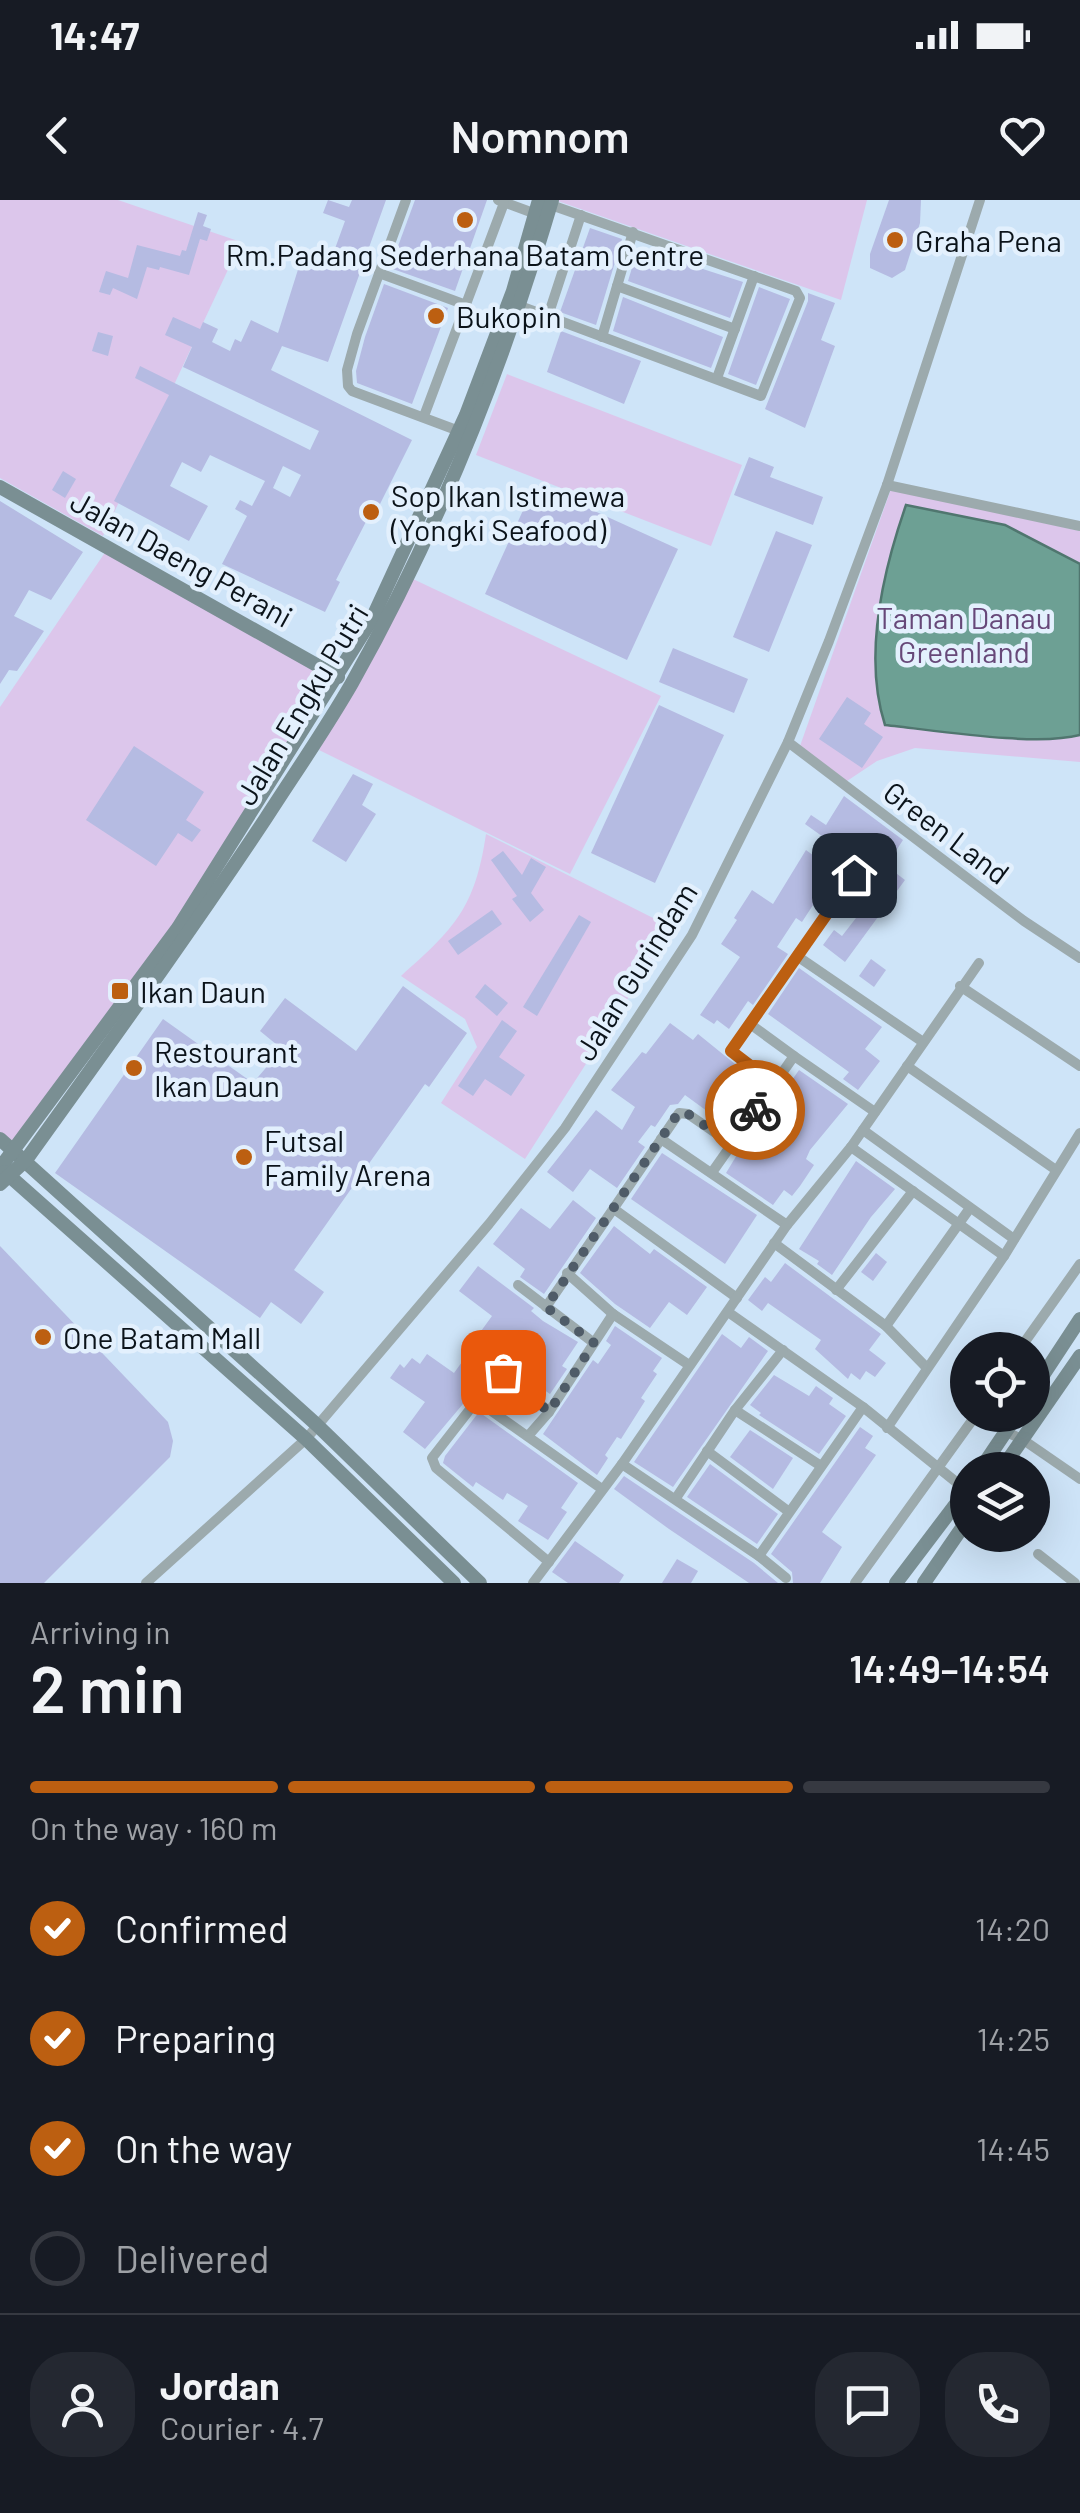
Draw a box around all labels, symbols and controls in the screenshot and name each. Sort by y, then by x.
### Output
text: 14:47 [50,12,139,58]
icon: back [30,108,85,163]
text: Nomnom [450,108,630,162]
icon: heart [995,108,1050,163]
marker: Rm.Padang Sederhana Batam Centre [454,209,476,231]
place label: Graha Pena [915,222,1062,258]
marker: Graha Pena [884,229,906,251]
place label: Rm.Padang Sederhana Batam Centre [226,236,704,272]
place label: Bukopin [456,298,562,334]
marker: Bukopin [425,305,447,327]
place label: Sop Ikan Istimewa (Yongki Seafood) [390,477,625,547]
street label: Jalan Daeng Perani [65,482,299,634]
marker: Sop Ikan Istimewa (Yongki Seafood) [360,501,382,523]
street label: Jalan Engku Putri [227,597,375,811]
park label: Taman Danau Greenland [876,599,1052,669]
street label: Green Land [877,773,1017,891]
pin [812,833,897,918]
icon: home [827,848,882,903]
street label: Jalan Gurindam [566,876,704,1066]
place label: Ikan Daun [140,973,266,1009]
marker: Ikan Daun [109,980,131,1002]
place label: Restourant Ikan Daun [154,1033,299,1103]
marker: Restourant Ikan Daun [123,1057,145,1079]
courier [705,1060,805,1160]
icon: bike [728,1083,783,1138]
place label: Futsal Family Arena [264,1122,431,1192]
marker: Futsal Family Arena [233,1146,255,1168]
place label: One Batam Mall [63,1319,261,1355]
marker: One Batam Mall [32,1326,54,1348]
pin [461,1330,546,1415]
map controls [950,1332,1050,1552]
button: locate [950,1332,1050,1432]
icon: bag [476,1345,531,1400]
button: layers [950,1452,1050,1552]
text: Arriving in [30,1612,170,1650]
text: 14:49–14:54 [849,1645,1050,1691]
text: 2 min [30,1648,185,1726]
text: On the way · 160 m [30,1808,277,1846]
icon: check [30,1901,85,1956]
text: Confirmed [115,1905,288,1951]
text: 14:20 [975,1909,1050,1947]
icon: check [30,2011,85,2066]
text: Preparing [115,2015,276,2061]
text: 14:25 [977,2019,1050,2057]
icon: check [30,2121,85,2176]
text: On the way [115,2125,292,2171]
text: 14:45 [976,2129,1050,2167]
text: Delivered [115,2235,269,2281]
button: person [30,2352,135,2457]
button: chat [815,2352,920,2457]
button: phone [945,2352,1050,2457]
text: Jordan [160,2362,280,2408]
text: Courier · 4.7 [160,2408,324,2446]

